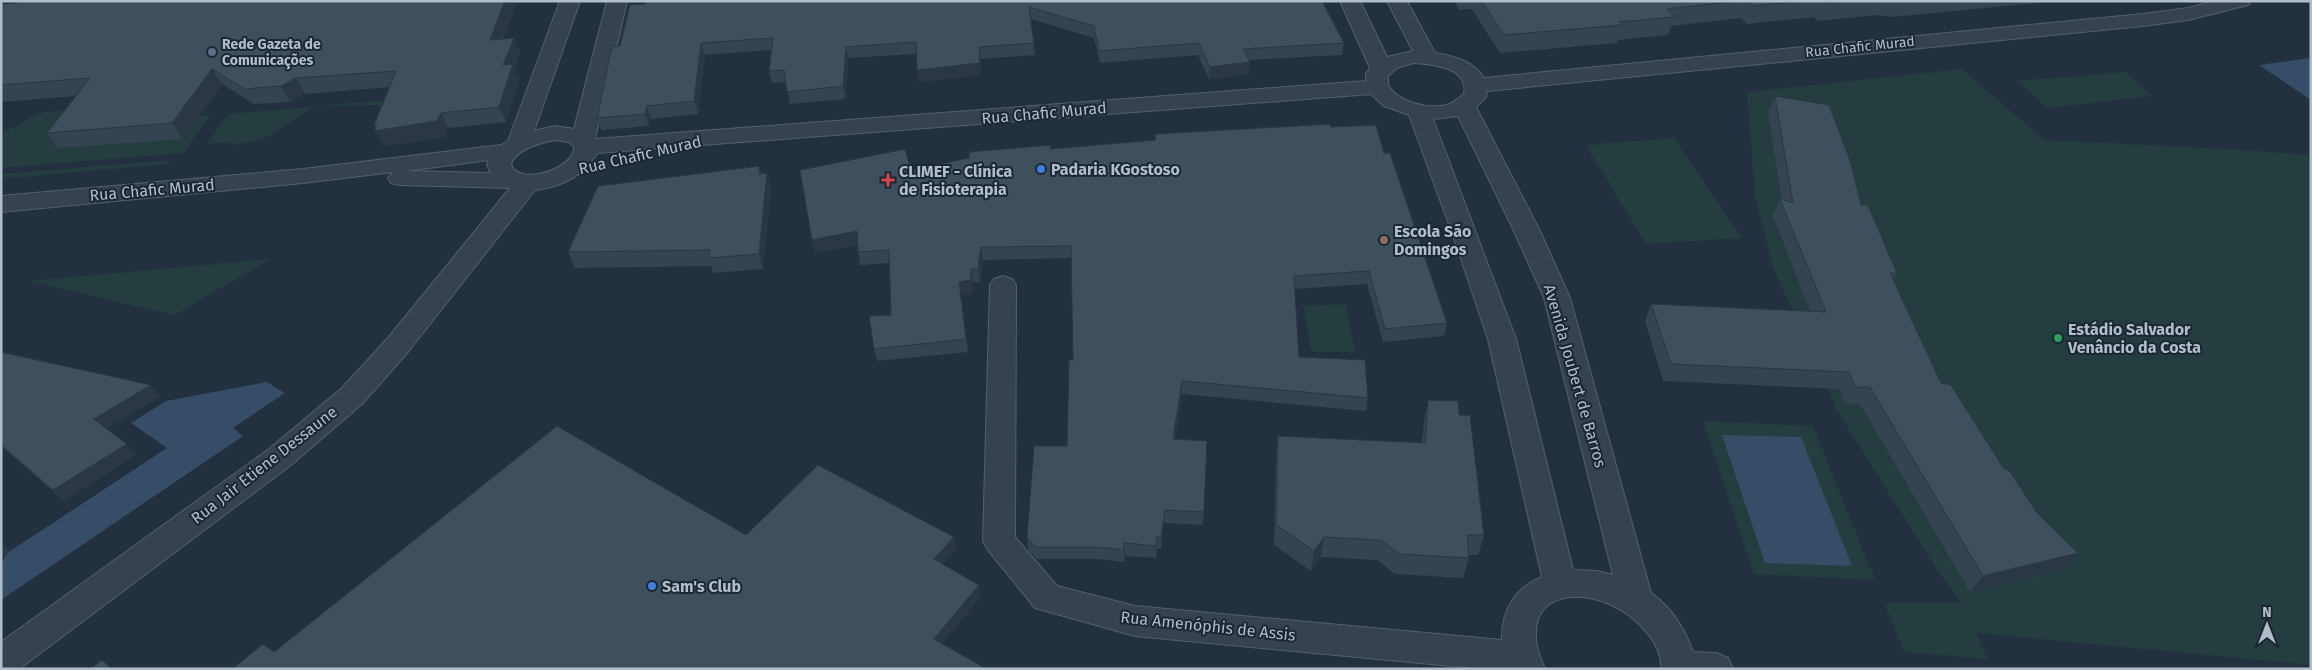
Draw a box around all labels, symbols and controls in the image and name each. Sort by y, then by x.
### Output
street label: Rua Chafic Murad [1804,33,1916,61]
place label: Rede Gazeta de Comunicações [222,36,321,70]
marker: Rede Gazeta de Comunicações [206,46,218,58]
street label: Rua Chafic Murad [981,98,1107,128]
street label: Rua Chafic Murad [577,132,703,178]
place label: Padaria KGostoso [1051,160,1180,179]
place label: CLIMEF - Clínica de Fisioterapia [899,162,1013,199]
marker: Padaria KGostoso [1035,163,1047,175]
marker: CLIMEF - Clínica de Fisioterapia [881,173,895,187]
street label: Rua Chafic Murad [89,175,215,205]
place label: Escola São Domingos [1394,222,1471,259]
marker: Escola São Domingos [1378,234,1390,246]
street label: Avenida Joubert de Barros [1540,282,1610,470]
place label: Estádio Salvador Venâncio da Costa [2067,320,2201,357]
marker: Estádio Salvador Venâncio da Costa [2052,332,2064,344]
street label: Rua Jair Etiene Dessaune [187,402,341,528]
place label: Sam's Club [662,577,741,596]
marker: Sam's Club [646,580,658,592]
north arrow [2242,600,2292,650]
text: N [2262,604,2272,621]
street label: Rua Amenóphis de Assis [1120,607,1296,645]

